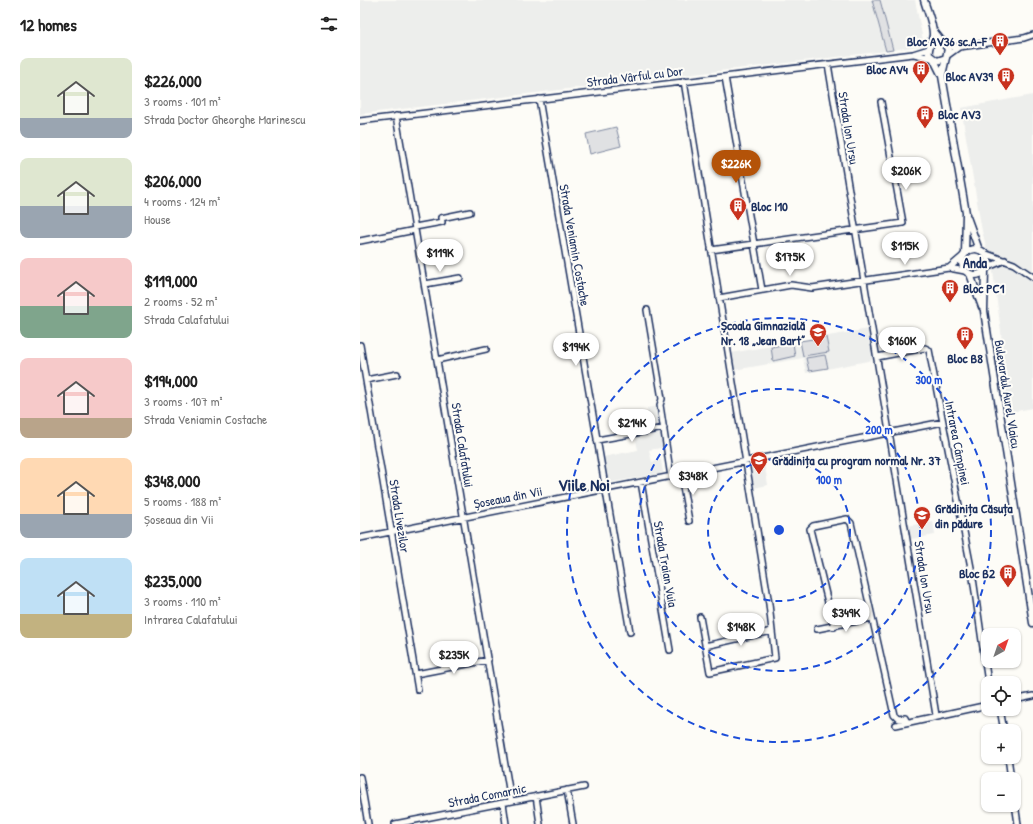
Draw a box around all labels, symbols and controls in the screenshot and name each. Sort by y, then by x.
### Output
text: 12 homes [20,13,77,36]
icon: filters [318,13,340,35]
building icon: Bloc AV36 sc.A-F [990,31,1010,56]
place label: Bloc AV36 sc.A-F [907,32,988,50]
building icon: Bloc AV4 [911,59,931,84]
place label: Bloc AV4 [866,60,908,78]
street label: Strada Vârful cu Dor [586,61,684,91]
building icon: Bloc AV39 [996,66,1016,91]
place label: Bloc AV39 [945,67,993,85]
text: $226,000 [144,69,202,92]
icon: home [52,74,100,122]
street label: Strada Ion Ursu [834,90,864,166]
text: 3 rooms · 101 m² [144,92,221,110]
building icon: Bloc AV3 [915,104,935,129]
place label: Bloc AV3 [938,105,981,123]
text: Strada Doctor Gheorghe Marinescu [144,110,305,128]
pin: $226K [708,150,764,184]
text: $226K [721,154,751,172]
pin: $206K [878,157,934,191]
text: $206K [891,161,921,179]
text: $206,000 [144,169,201,192]
icon: home [52,174,100,222]
street label: Strada Veniamin Costache [555,183,595,307]
text: 4 rooms · 124 m² [144,192,220,210]
building icon: Bloc I10 [728,196,748,221]
place label: Bloc I10 [751,197,788,215]
text: House [144,210,171,228]
pin: $115K [877,232,933,266]
text: $115K [891,236,919,254]
pin: $119K [412,239,468,273]
text: $119K [426,243,454,261]
pin: $175K [762,243,818,277]
text: $175K [775,247,805,265]
district label: Anda [963,253,988,272]
text: $119,000 [144,269,197,292]
icon: home [52,274,100,322]
building icon: Bloc PC1 [940,278,960,303]
place label: Bloc PC1 [963,279,1005,297]
text: 2 rooms · 52 m² [144,292,217,310]
text: Strada Calafatului [144,310,229,328]
place label: Școala Gimnazială Nr. 18 „Jean Bart” [721,316,806,349]
school or university icon: Școala Gimnazială Nr. 18 „Jean Bart” [808,322,828,347]
building icon: Bloc B8 [955,325,975,350]
pin: $160K [874,327,930,361]
text: $160K [887,331,917,349]
pin: $194K [548,333,604,367]
text: $194K [562,337,590,355]
street label: Bulevardul Aurel Vlaicu [991,338,1025,450]
place label: Bloc B8 [947,349,983,367]
text: $194,000 [144,369,198,392]
text: 300 m [915,371,943,388]
icon: home [52,374,100,422]
text: 3 rooms · 107 m² [144,392,223,410]
street label: Intrarea Câmpinei [941,399,975,487]
street label: Strada Calafatului [447,401,479,489]
pin: $214K [604,409,660,443]
text: Strada Veniamin Costache [144,410,267,428]
text: $214K [617,413,647,431]
text: 200 m [865,421,893,438]
school or university icon: Grădinița cu program normal Nr. 37 [749,450,769,475]
place label: Grădinița cu program normal Nr. 37 [772,451,941,470]
pin: $348K [665,462,721,496]
text: $348K [678,466,708,484]
text: $348,000 [144,469,200,492]
text: 100 m [816,471,842,488]
district label: Viile Noi [558,473,610,496]
icon: home [52,474,100,522]
street label: Strada Livezilor [385,478,415,554]
street label: Șoseaua din Vii [472,482,544,512]
text: 5 rooms · 188 m² [144,492,221,510]
place label: Grădinița Căsuța din pădure [935,499,1014,533]
school or university icon: Grădinița Căsuța din pădure [912,505,932,530]
text: Șoseaua din Vii [144,510,214,528]
street label: Strada Traian Vuia [650,519,682,609]
centre of rings [772,523,786,537]
street label: Strada Ion Ursu [910,539,940,615]
building icon: Bloc B2 [998,563,1018,588]
place label: Bloc B2 [959,564,996,582]
text: $235,000 [144,569,202,592]
icon: home [52,574,100,622]
text: 3 rooms · 110 m² [144,592,221,610]
pin: $349K [818,599,874,633]
text: $349K [832,603,860,621]
text: Intrarea Calafatului [144,610,238,628]
pin: $148K [713,613,769,647]
text: $148K [727,617,755,635]
north arrow [981,628,1021,668]
map controls [981,628,1021,812]
pin: $235K [426,641,482,675]
text: $235K [439,645,469,663]
button: locate [981,676,1021,716]
button: + [981,724,1021,764]
button: − [981,772,1021,812]
street label: Strada Comarnic [447,779,527,811]

